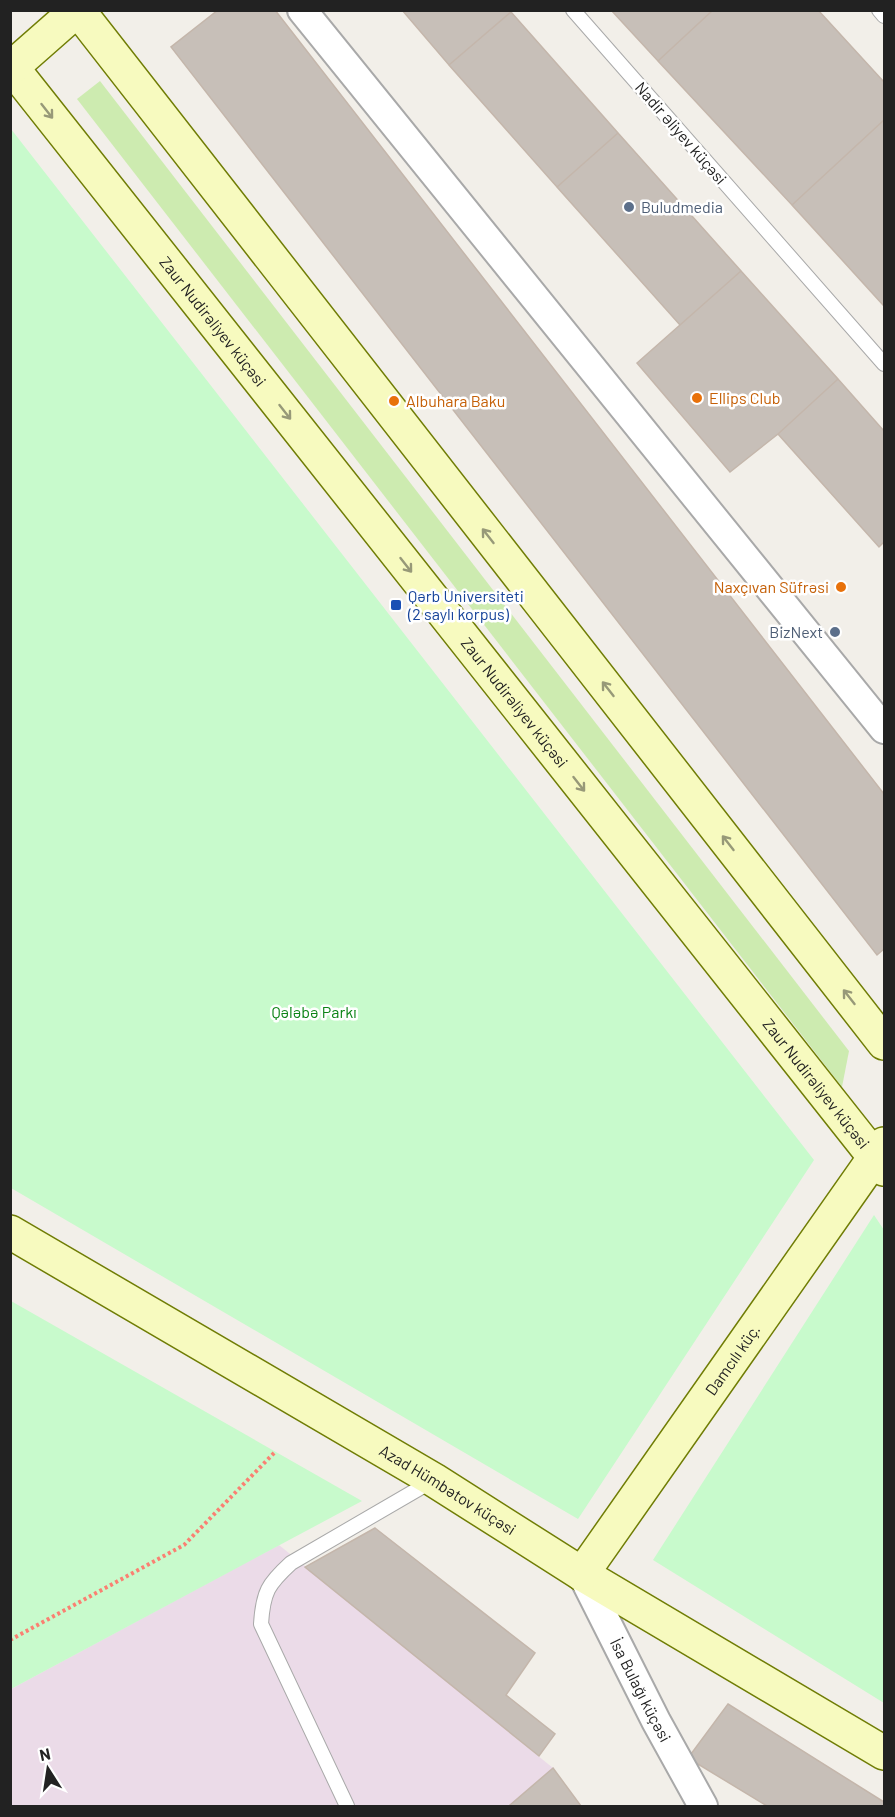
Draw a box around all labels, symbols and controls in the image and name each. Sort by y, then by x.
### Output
street label: Nadir Əliyev küçəsi [632,78,731,188]
one-way arrow [40,103,53,119]
place label: Buludmedia [641,197,723,216]
marker: Buludmedia [622,200,636,214]
street label: Zaur Nudirəliyev küçəsi [156,252,271,390]
place label: Ellips Club [709,388,781,407]
place label: Albuhara Baku [406,391,505,410]
marker: Ellips Club [690,391,704,405]
marker: Albuhara Baku [387,394,401,408]
one-way arrow [279,404,292,420]
one-way arrow [482,528,495,544]
one-way arrow [400,557,413,573]
place label: Naxçıvan Süfrəsi [714,577,829,596]
marker: Naxçıvan Süfrəsi [834,580,848,594]
place label: Qərb Universiteti (2 saylı korpus) [407,586,524,623]
marker: Qərb Universiteti (2 saylı korpus) [389,598,403,612]
place label: BizNext [769,622,823,641]
marker: BizNext [828,625,842,639]
street label: Zaur Nudirəliyev küçəsi [458,633,572,771]
one-way arrow [602,682,615,698]
one-way arrow [573,776,586,792]
one-way arrow [722,835,735,851]
one-way arrow [842,989,855,1005]
park label: Qələbə Parkı [271,1002,357,1021]
street label: Zaur Nudirəliyev küçəsi [759,1014,874,1152]
street label: Damcılı küç. [701,1320,764,1398]
street label: Azad Hümbətov küçəsi [376,1440,520,1539]
street label: İsa Bulağı küçəsi [607,1635,676,1745]
north arrow [18,1739,78,1799]
text: N [38,1743,52,1764]

